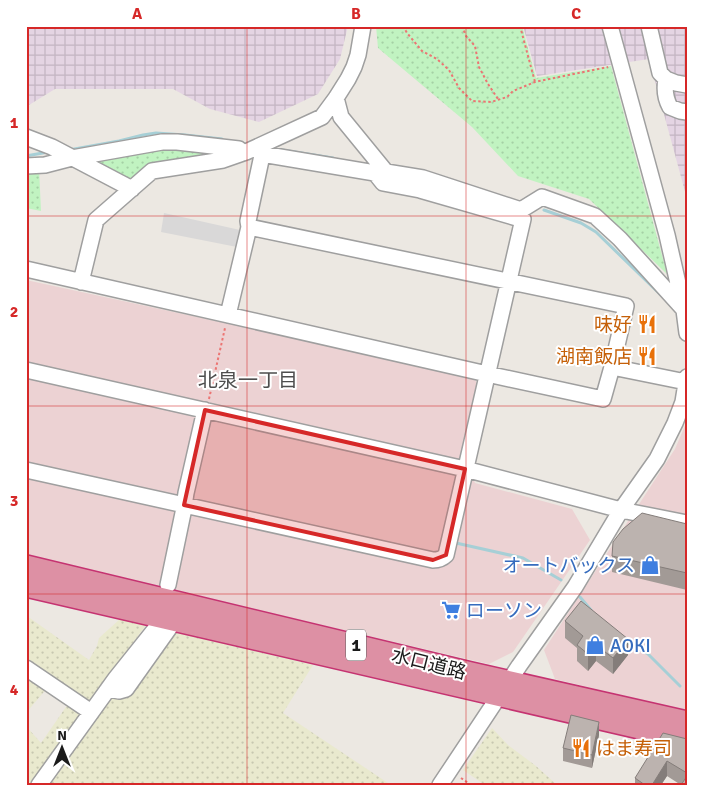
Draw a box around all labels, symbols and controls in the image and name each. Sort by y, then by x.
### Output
text: A [132,4,143,24]
text: B [351,4,361,24]
text: C [571,4,581,24]
text: 1 [10,113,19,133]
text: 2 [10,302,18,322]
place label: 味好 [594,313,632,337]
restaurant icon: 味好 [636,313,658,335]
place label: 湖南飯店 [556,345,632,369]
restaurant icon: 湖南飯店 [636,345,658,367]
district label: 北泉一丁目 [198,368,298,393]
text: 3 [10,491,18,511]
place label: オートバックス [503,554,635,578]
shop icon: オートバックス [639,554,661,576]
supermarket icon: ローソン [440,599,462,621]
place label: ローソン [466,599,542,623]
road number: 1 [346,630,366,660]
shop icon: AOKI [584,634,606,656]
place label: AOKI [610,634,651,658]
street label: 水口道路 [389,643,469,685]
text: 4 [10,680,19,700]
north arrow [38,724,88,774]
text: N [57,727,67,744]
restaurant icon: はま寿司 [570,737,592,759]
place label: はま寿司 [596,737,672,761]

